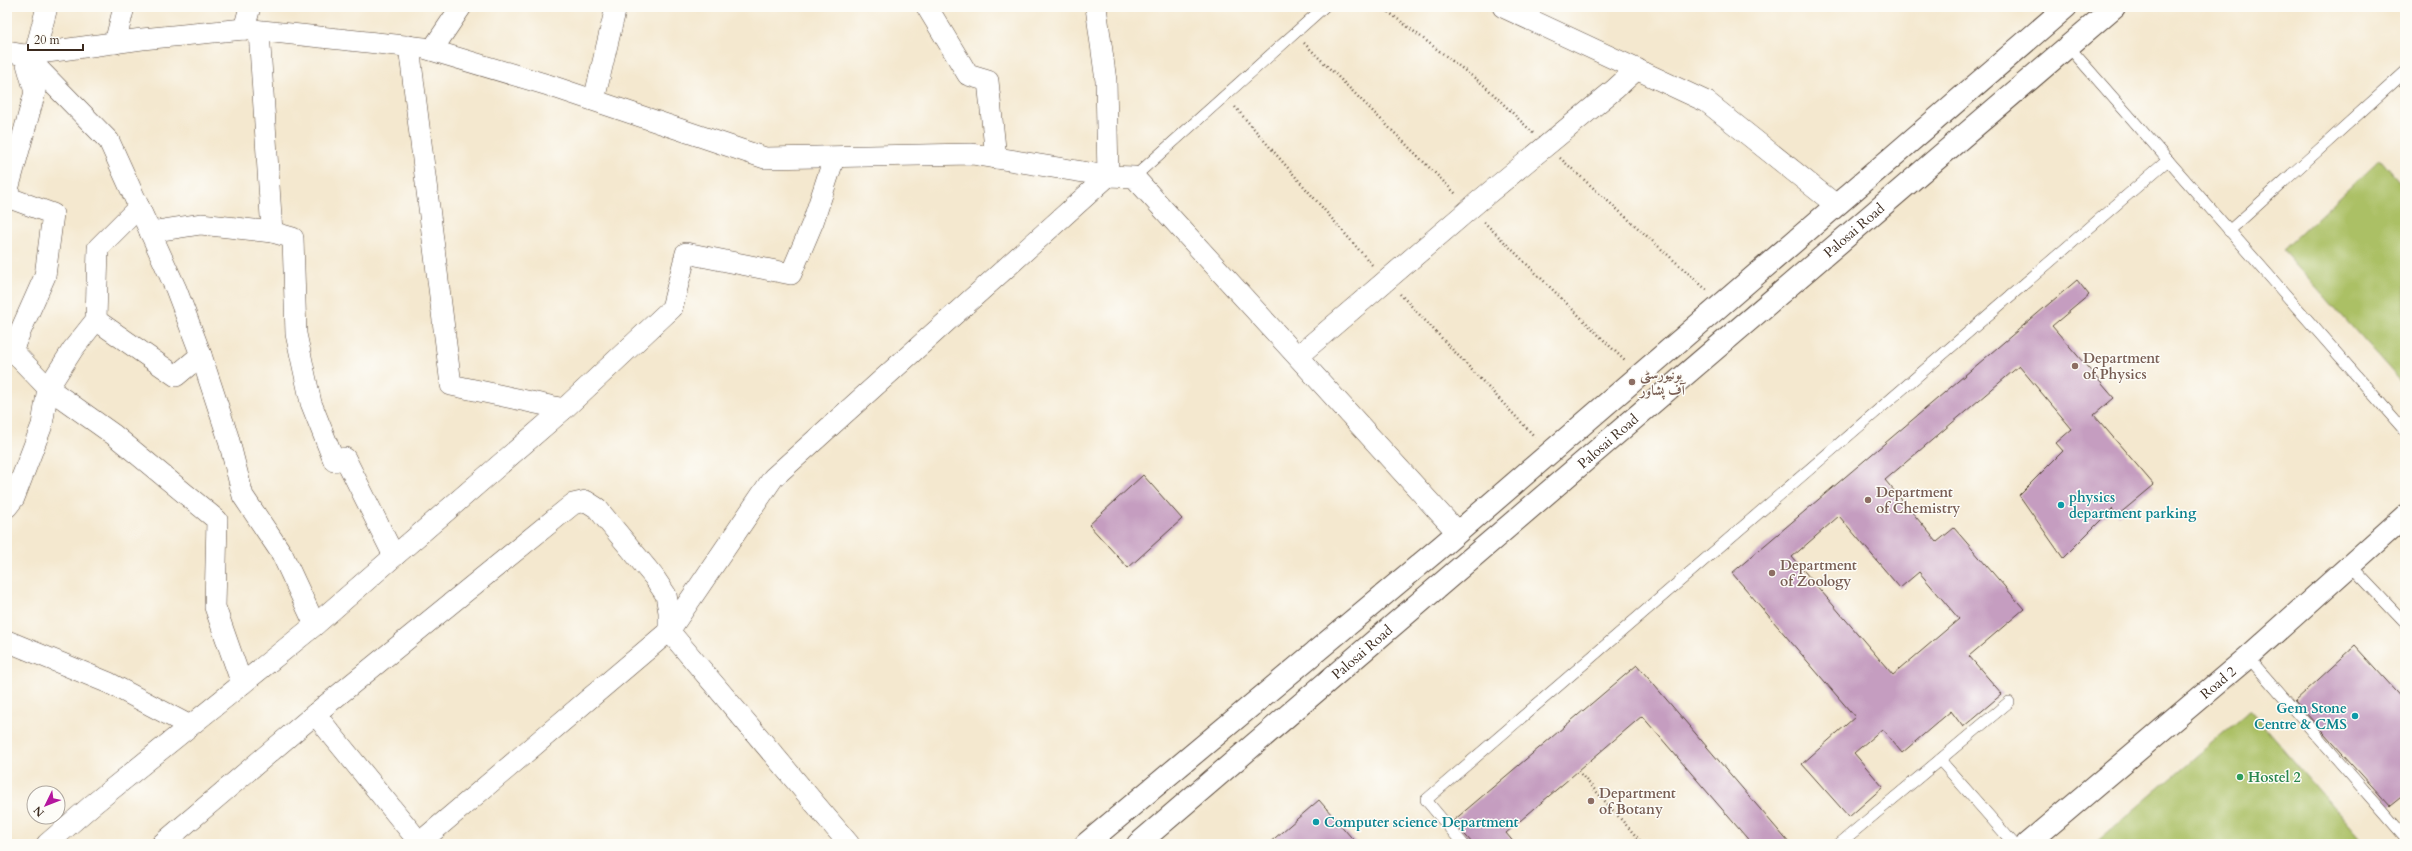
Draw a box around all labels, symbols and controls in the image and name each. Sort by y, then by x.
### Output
scale bar [28,26,83,52]
text: 20 m [34,32,61,48]
street label: Palosai Road [1819,198,1889,262]
place label: Department of Physics [2083,349,2160,384]
marker: Department of Physics [2070,361,2080,371]
place label: یونیورسٹی آف پشاور [1638,365,1687,400]
marker: یونیورسٹی آف پشاور [1627,377,1637,387]
street label: Palosai Road [1573,409,1643,473]
place label: Department of Chemistry [1876,483,1960,518]
place label: physics department parking [2069,488,2197,523]
marker: Department of Chemistry [1863,495,1873,505]
marker: physics department parking [2056,500,2066,510]
place label: Department of Zoology [1780,556,1857,591]
marker: Department of Zoology [1767,568,1777,578]
street label: Palosai Road [1327,620,1397,683]
street label: Road 2 [2196,662,2240,703]
place label: Gem Stone Centre & CMS [2254,699,2347,734]
marker: Gem Stone Centre & CMS [2350,711,2360,721]
place label: Hostel 2 [2248,768,2301,787]
marker: Hostel 2 [2235,772,2245,782]
place label: Department of Botany [1599,784,1676,819]
north arrow [26,785,66,825]
marker: Department of Botany [1586,796,1596,806]
text: N [30,803,48,820]
place label: Computer science Department [1324,813,1519,832]
marker: Computer science Department [1311,817,1321,827]

